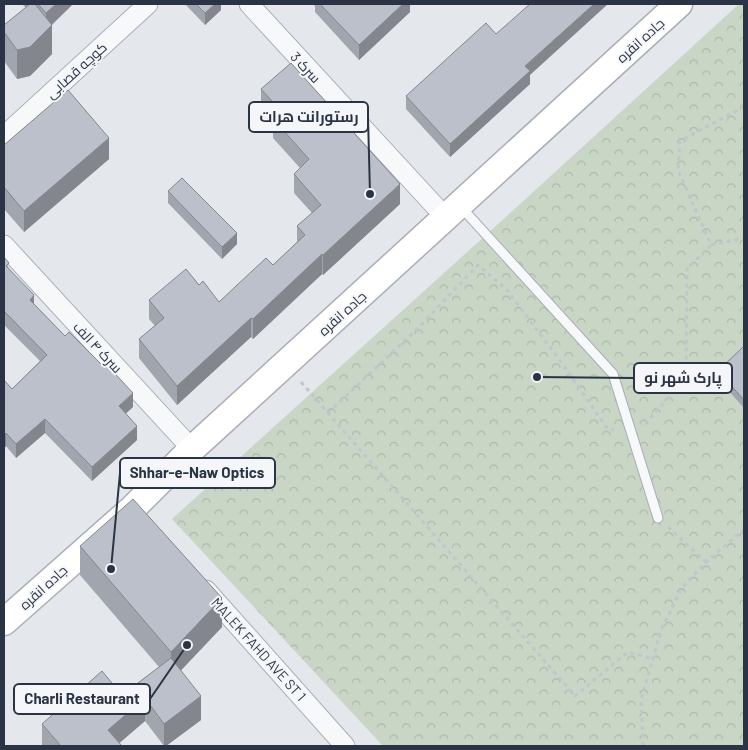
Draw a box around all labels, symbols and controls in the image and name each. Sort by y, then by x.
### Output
street label: جاده انقره [613,14,667,66]
street label: کوچه قصابی [42,38,111,103]
street label: سرک 3 [287,48,325,86]
callout: رستورانت هرات [249,102,368,132]
text: رستورانت هرات [259,107,359,126]
street label: جاده انقره [315,287,369,339]
street label: سرک ۴ الف [70,318,126,376]
callout: پارک شهر نو [634,363,732,393]
text: پارک شهر نو [644,368,722,389]
callout: Shhar-e-Naw Optics [120,458,275,488]
text: Shhar-e-Naw Optics [130,463,265,481]
street label: جاده انقره [16,561,70,613]
street label: MALEK FAHD AVE ST 1 [208,594,310,704]
callout: Charli Restaurant [14,684,150,714]
text: Charli Restaurant [24,689,140,707]

